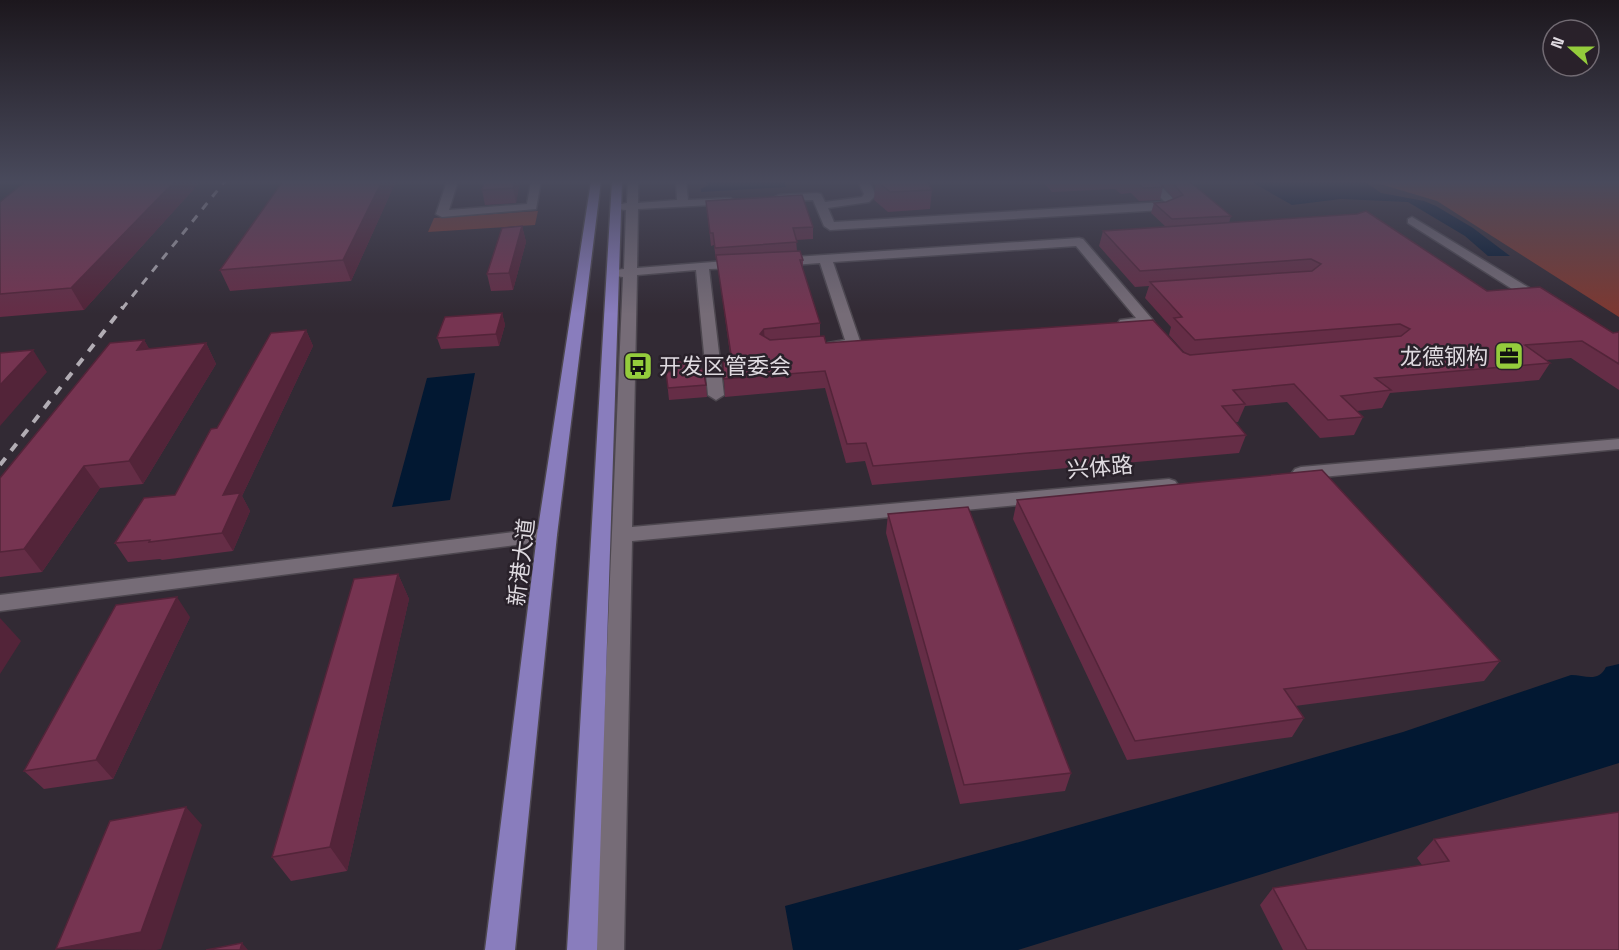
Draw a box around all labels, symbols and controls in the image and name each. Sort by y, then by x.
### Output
north arrow [1541,18,1601,78]
text: N [1546,34,1569,52]
office icon: 龙德钢构 [1493,340,1525,372]
place label: 龙德钢构 [1400,342,1488,370]
bus stop icon: 开发区管委会 [622,350,654,382]
place label: 开发区管委会 [659,352,791,380]
street label: 兴体路 [1066,450,1134,484]
street label: 新港大道 [502,517,540,607]

